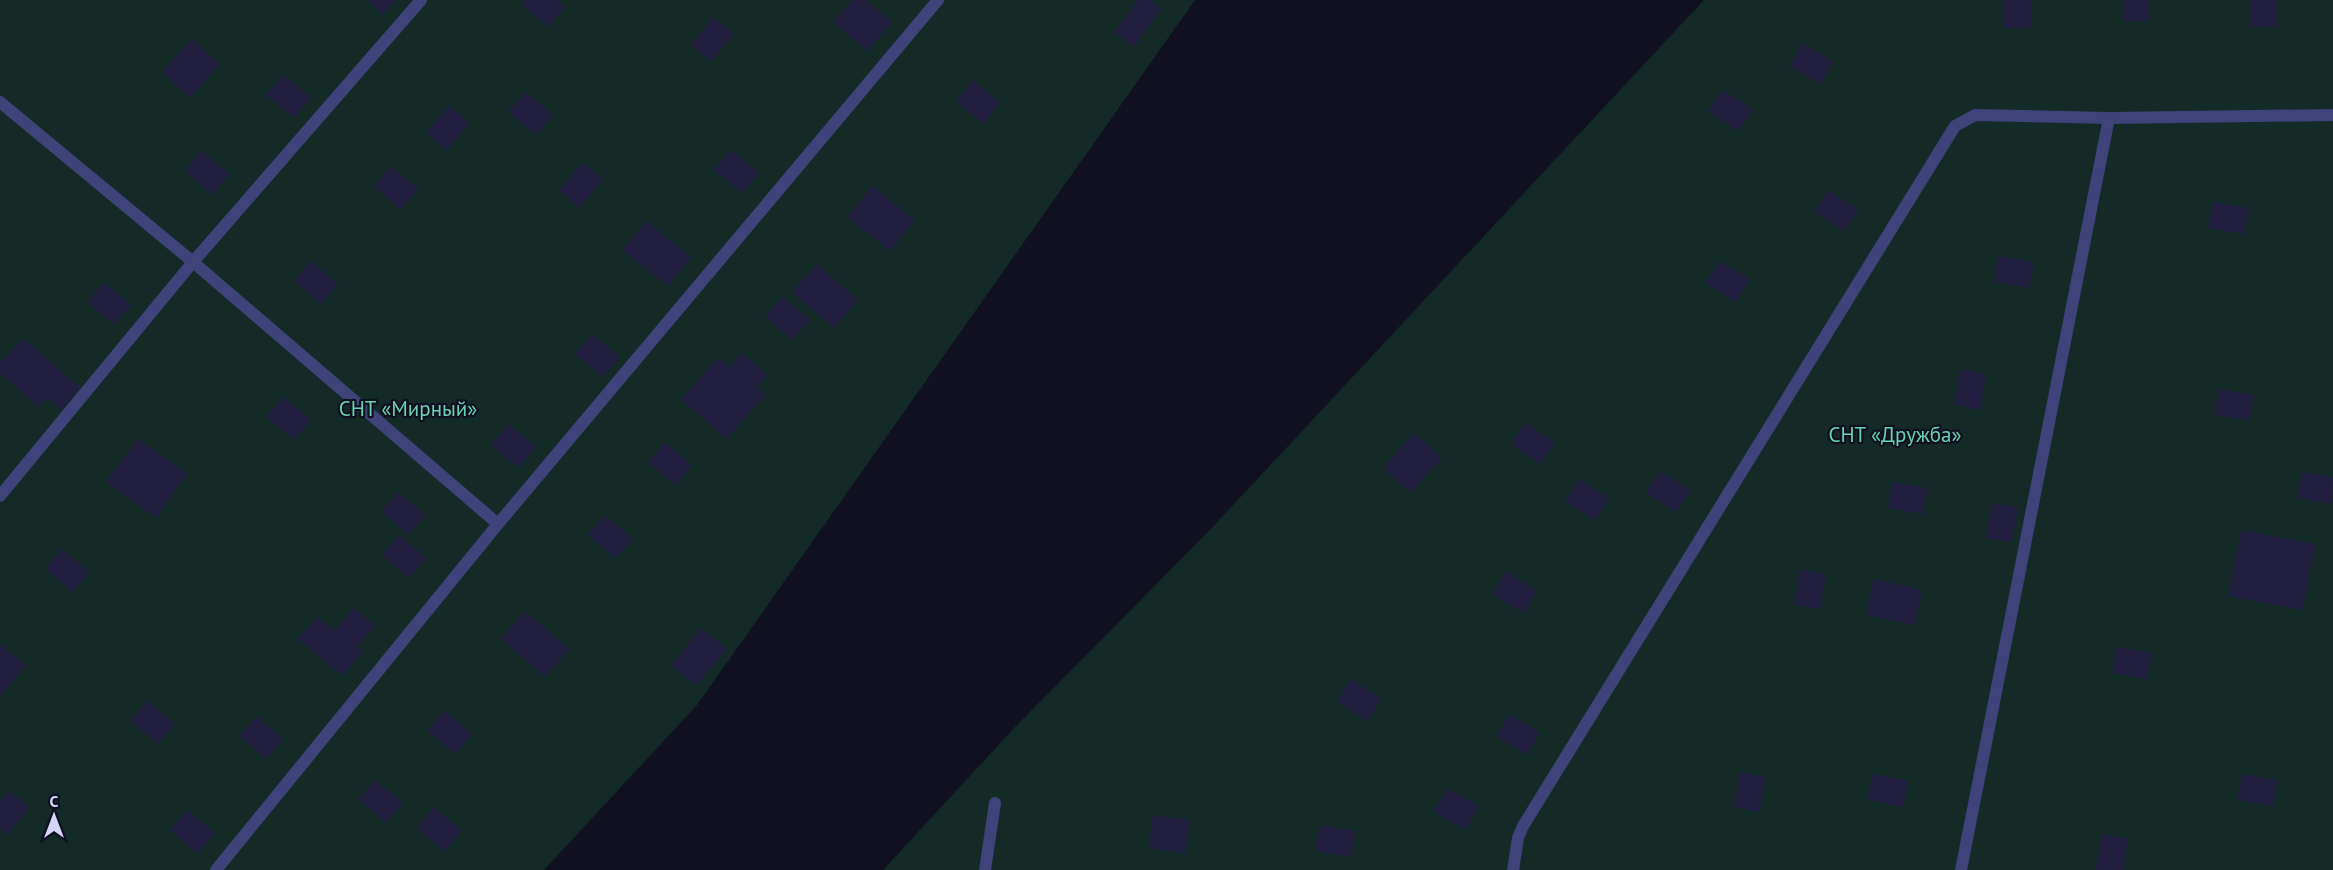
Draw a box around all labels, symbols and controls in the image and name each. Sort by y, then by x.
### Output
park label: СНТ «Мирный» [339,395,477,422]
park label: СНТ «Дружба» [1828,421,1962,448]
north arrow [24,786,84,846]
text: С [50,791,59,811]

